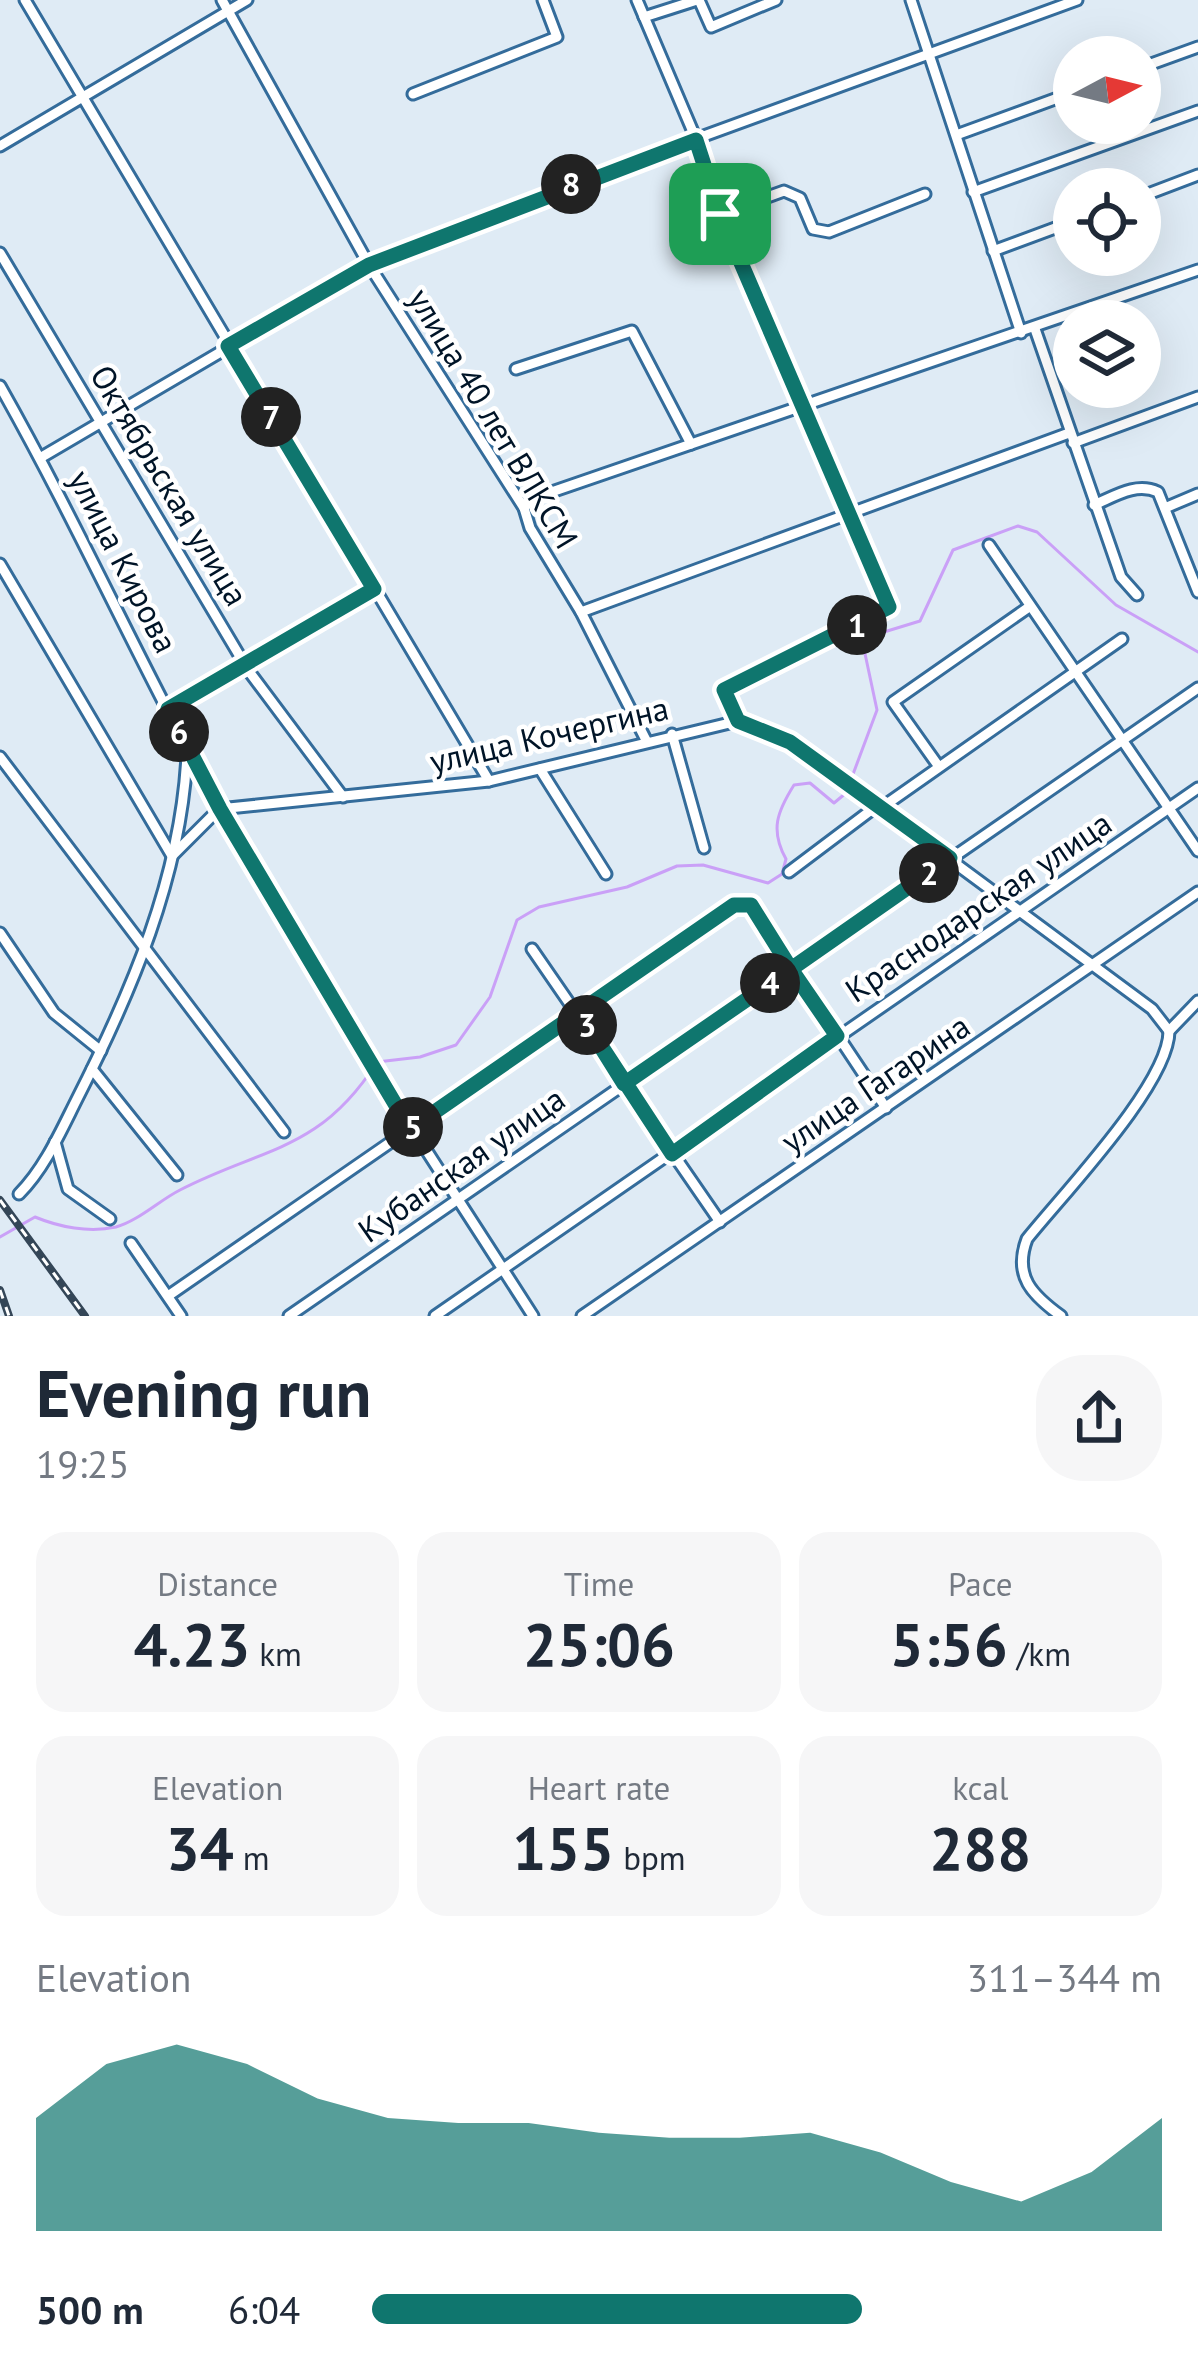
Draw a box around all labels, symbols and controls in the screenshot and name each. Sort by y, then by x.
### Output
north arrow [1053,36,1161,144]
map controls [1053,36,1161,408]
pin: 8 [541,154,601,214]
text: 8 [562,162,580,205]
pin [669,163,771,265]
button: locate [1053,168,1161,276]
icon: arrive [687,181,753,247]
street label: улица 40 лет ВЛКСМ [399,280,589,556]
button: layers [1053,300,1161,408]
street label: Октябрьская улица [81,357,259,613]
pin: 7 [241,387,301,447]
text: 7 [262,395,280,438]
street label: улица Кирова [60,462,188,660]
pin: 1 [827,595,887,655]
text: 1 [848,603,866,646]
street label: улица Кочергина [425,686,673,782]
pin: 6 [149,702,209,762]
text: 6 [170,710,188,753]
street label: Краснодарская улица [837,801,1119,1011]
pin: 2 [899,843,959,903]
text: 2 [920,851,938,894]
pin: 4 [740,953,800,1013]
text: 4 [761,961,779,1004]
pin: 3 [557,995,617,1055]
text: 3 [578,1003,596,1046]
street label: улица Гагарина [772,1004,978,1162]
street label: Кубанская улица [349,1077,573,1251]
pin: 5 [383,1097,443,1157]
text: 5 [404,1105,422,1148]
text: Evening run [36,1350,371,1435]
button: share [1036,1355,1162,1481]
text: 19:25 [36,1438,130,1489]
text: Distance [157,1562,278,1605]
text: Time [564,1562,634,1605]
text: Pace [948,1562,1013,1605]
text: 4.23 [134,1605,250,1683]
text: 25:06 [523,1605,675,1683]
text: 5:56 [890,1605,1008,1683]
text: km [250,1632,302,1675]
text: /km [1008,1632,1071,1675]
text: Elevation [152,1766,283,1809]
text: Heart rate [528,1766,670,1809]
text: kcal [952,1766,1008,1809]
text: 34 [166,1809,234,1887]
text: 155 [512,1809,614,1887]
text: 288 [929,1809,1031,1887]
text: m [234,1836,269,1879]
text: bpm [614,1836,686,1879]
text: Elevation [36,1952,191,2003]
text: 311–344 m [967,1952,1162,2003]
text: 500 m [36,2284,144,2335]
text: 6:04 [228,2284,300,2335]

